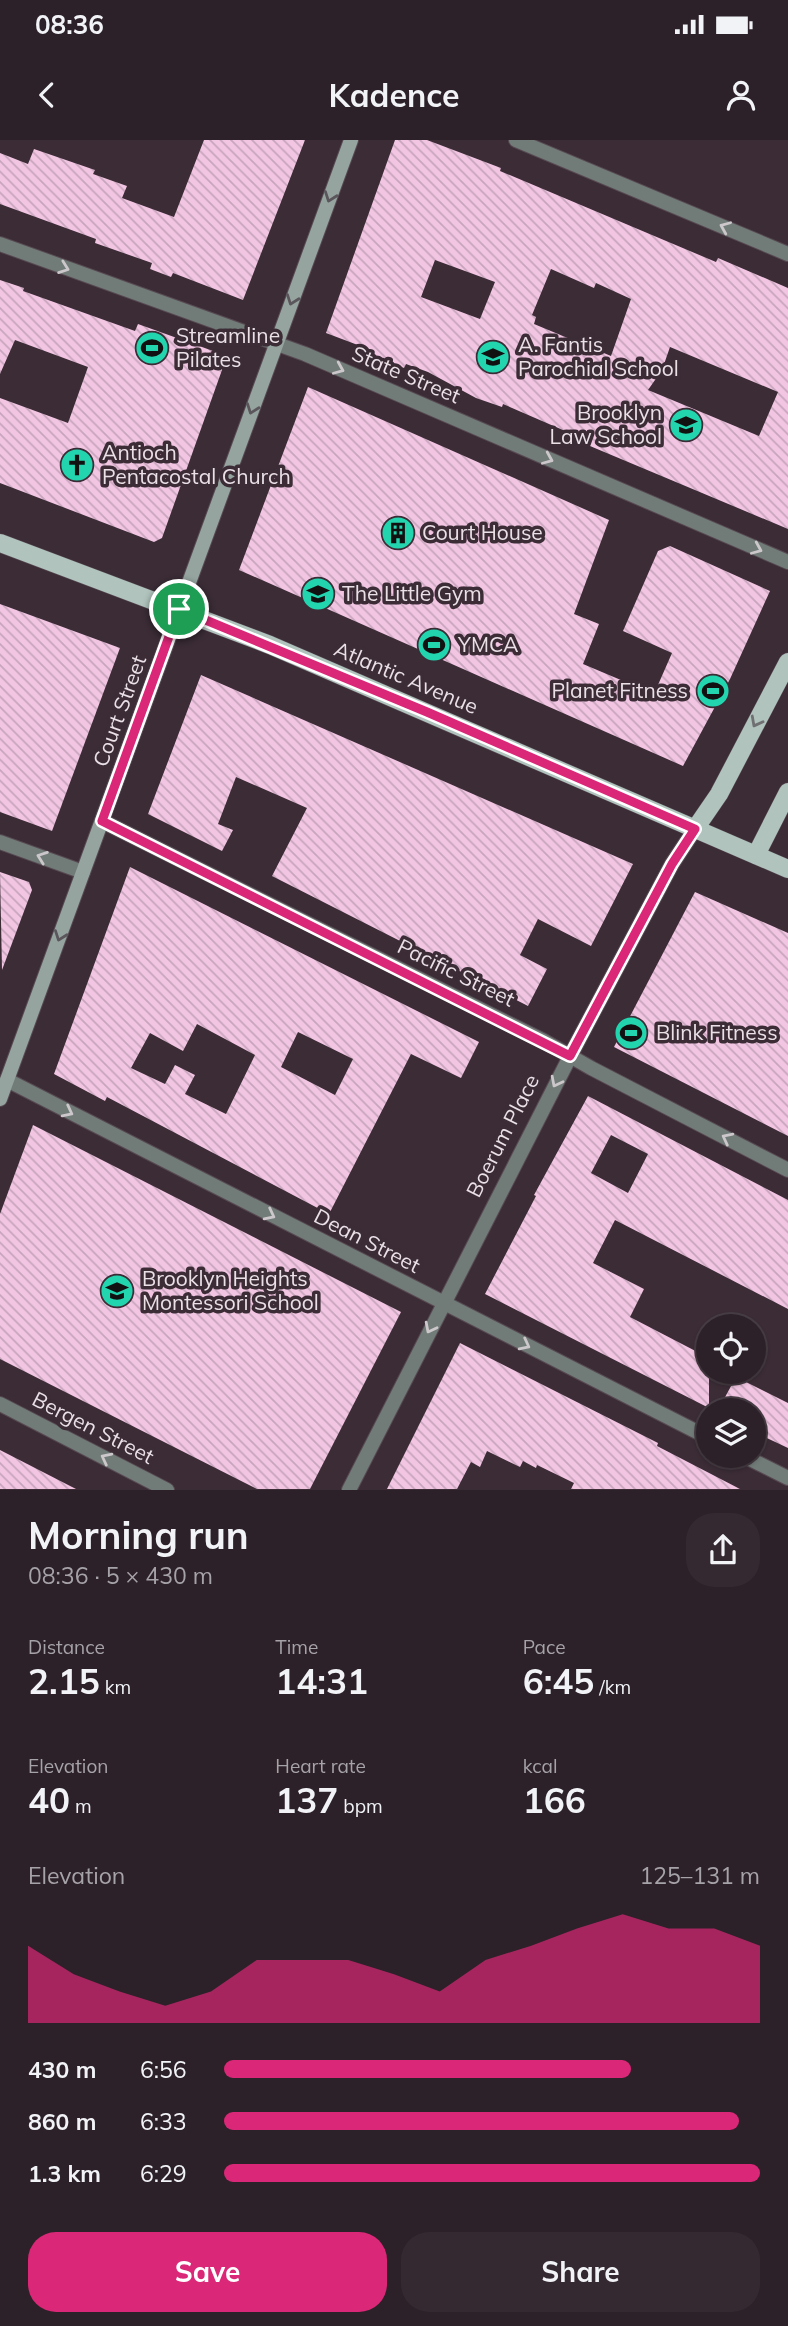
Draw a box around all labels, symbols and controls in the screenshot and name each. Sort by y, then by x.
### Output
text: 08:36 [35,8,104,41]
text: Kadence [328,75,460,115]
icon: back [28,76,66,114]
icon: person [722,76,760,114]
one-way arrow [324,191,338,203]
one-way arrow [720,222,732,236]
one-way arrow [58,260,70,274]
one-way arrow [286,293,300,305]
place label: Streamline Pilates [176,322,280,372]
sports icon: Streamline Pilates [133,329,171,367]
place label: A. Fantis Parochial School [518,331,679,381]
school or university icon: A. Fantis Parochial School [474,338,512,376]
street label: State Street [348,340,464,409]
one-way arrow [332,361,344,375]
place label: Brooklyn Law School [550,399,662,449]
one-way arrow [246,402,260,414]
school or university icon: Brooklyn Law School [667,406,705,444]
place label: Antioch Pentacostal Church [102,439,291,489]
church icon: Antioch Pentacostal Church [58,446,96,484]
one-way arrow [541,451,553,465]
building icon: Court House [379,514,417,552]
place label: Court House [422,519,543,545]
one-way arrow [750,541,762,555]
school or university icon: The Little Gym [299,575,337,613]
pin [149,579,209,639]
place label: The Little Gym [342,580,482,606]
icon: arrive [160,590,198,628]
sports icon: YMCA [415,626,453,664]
place label: YMCA [457,631,519,657]
street label: Atlantic Avenue [331,635,482,719]
street label: Court Street [87,651,151,770]
sports icon: Planet Fitness [694,672,732,710]
place label: Planet Fitness [551,677,688,703]
one-way arrow [751,715,765,727]
one-way arrow [36,851,48,865]
one-way arrow [54,930,68,942]
street label: Pacific Street [394,933,519,1012]
sports icon: Blink Fitness [612,1014,650,1052]
place label: Blink Fitness [656,1019,778,1045]
street label: Boerum Place [460,1070,544,1201]
one-way arrow [551,1075,565,1087]
one-way arrow [61,1103,73,1117]
one-way arrow [722,1133,734,1147]
street label: Dean Street [310,1202,425,1278]
one-way arrow [263,1207,275,1221]
place label: Brooklyn Heights Montessori School [142,1265,319,1315]
school or university icon: Brooklyn Heights Montessori School [98,1272,136,1310]
map controls [696,1314,766,1468]
button: locate [696,1314,766,1384]
one-way arrow [424,1321,438,1333]
one-way arrow [518,1337,530,1351]
street label: Bergen Street [28,1385,159,1469]
button: layers [696,1398,766,1468]
one-way arrow [101,1453,113,1467]
text: Morning run [28,1511,249,1559]
button: share [686,1513,760,1587]
text: 08:36 · 5 × 430 m [28,1561,213,1590]
text: Distance [28,1635,105,1659]
text: Time [275,1635,318,1659]
text: Pace [523,1635,566,1659]
text: 2.15 [28,1659,100,1703]
text: 14:31 [275,1659,368,1703]
text: 6:45 [523,1659,594,1703]
text: km [100,1675,131,1699]
text: /km [594,1675,631,1699]
text: Elevation [28,1754,108,1778]
text: Heart rate [275,1754,366,1778]
text: kcal [523,1754,557,1778]
text: 40 [28,1778,70,1822]
text: 137 [275,1778,338,1822]
text: 166 [523,1778,586,1822]
text: m [70,1794,92,1818]
text: bpm [338,1794,383,1818]
text: Elevation [28,1861,125,1890]
text: 125–131 m [639,1861,760,1890]
text: 430 m [28,2055,96,2084]
text: 6:56 [140,2055,187,2084]
text: 860 m [28,2107,96,2136]
text: 6:33 [140,2107,187,2136]
text: 1.3 km [28,2159,101,2188]
text: 6:29 [140,2159,187,2188]
button: Save [28,2232,387,2312]
button: Share [401,2232,760,2312]

